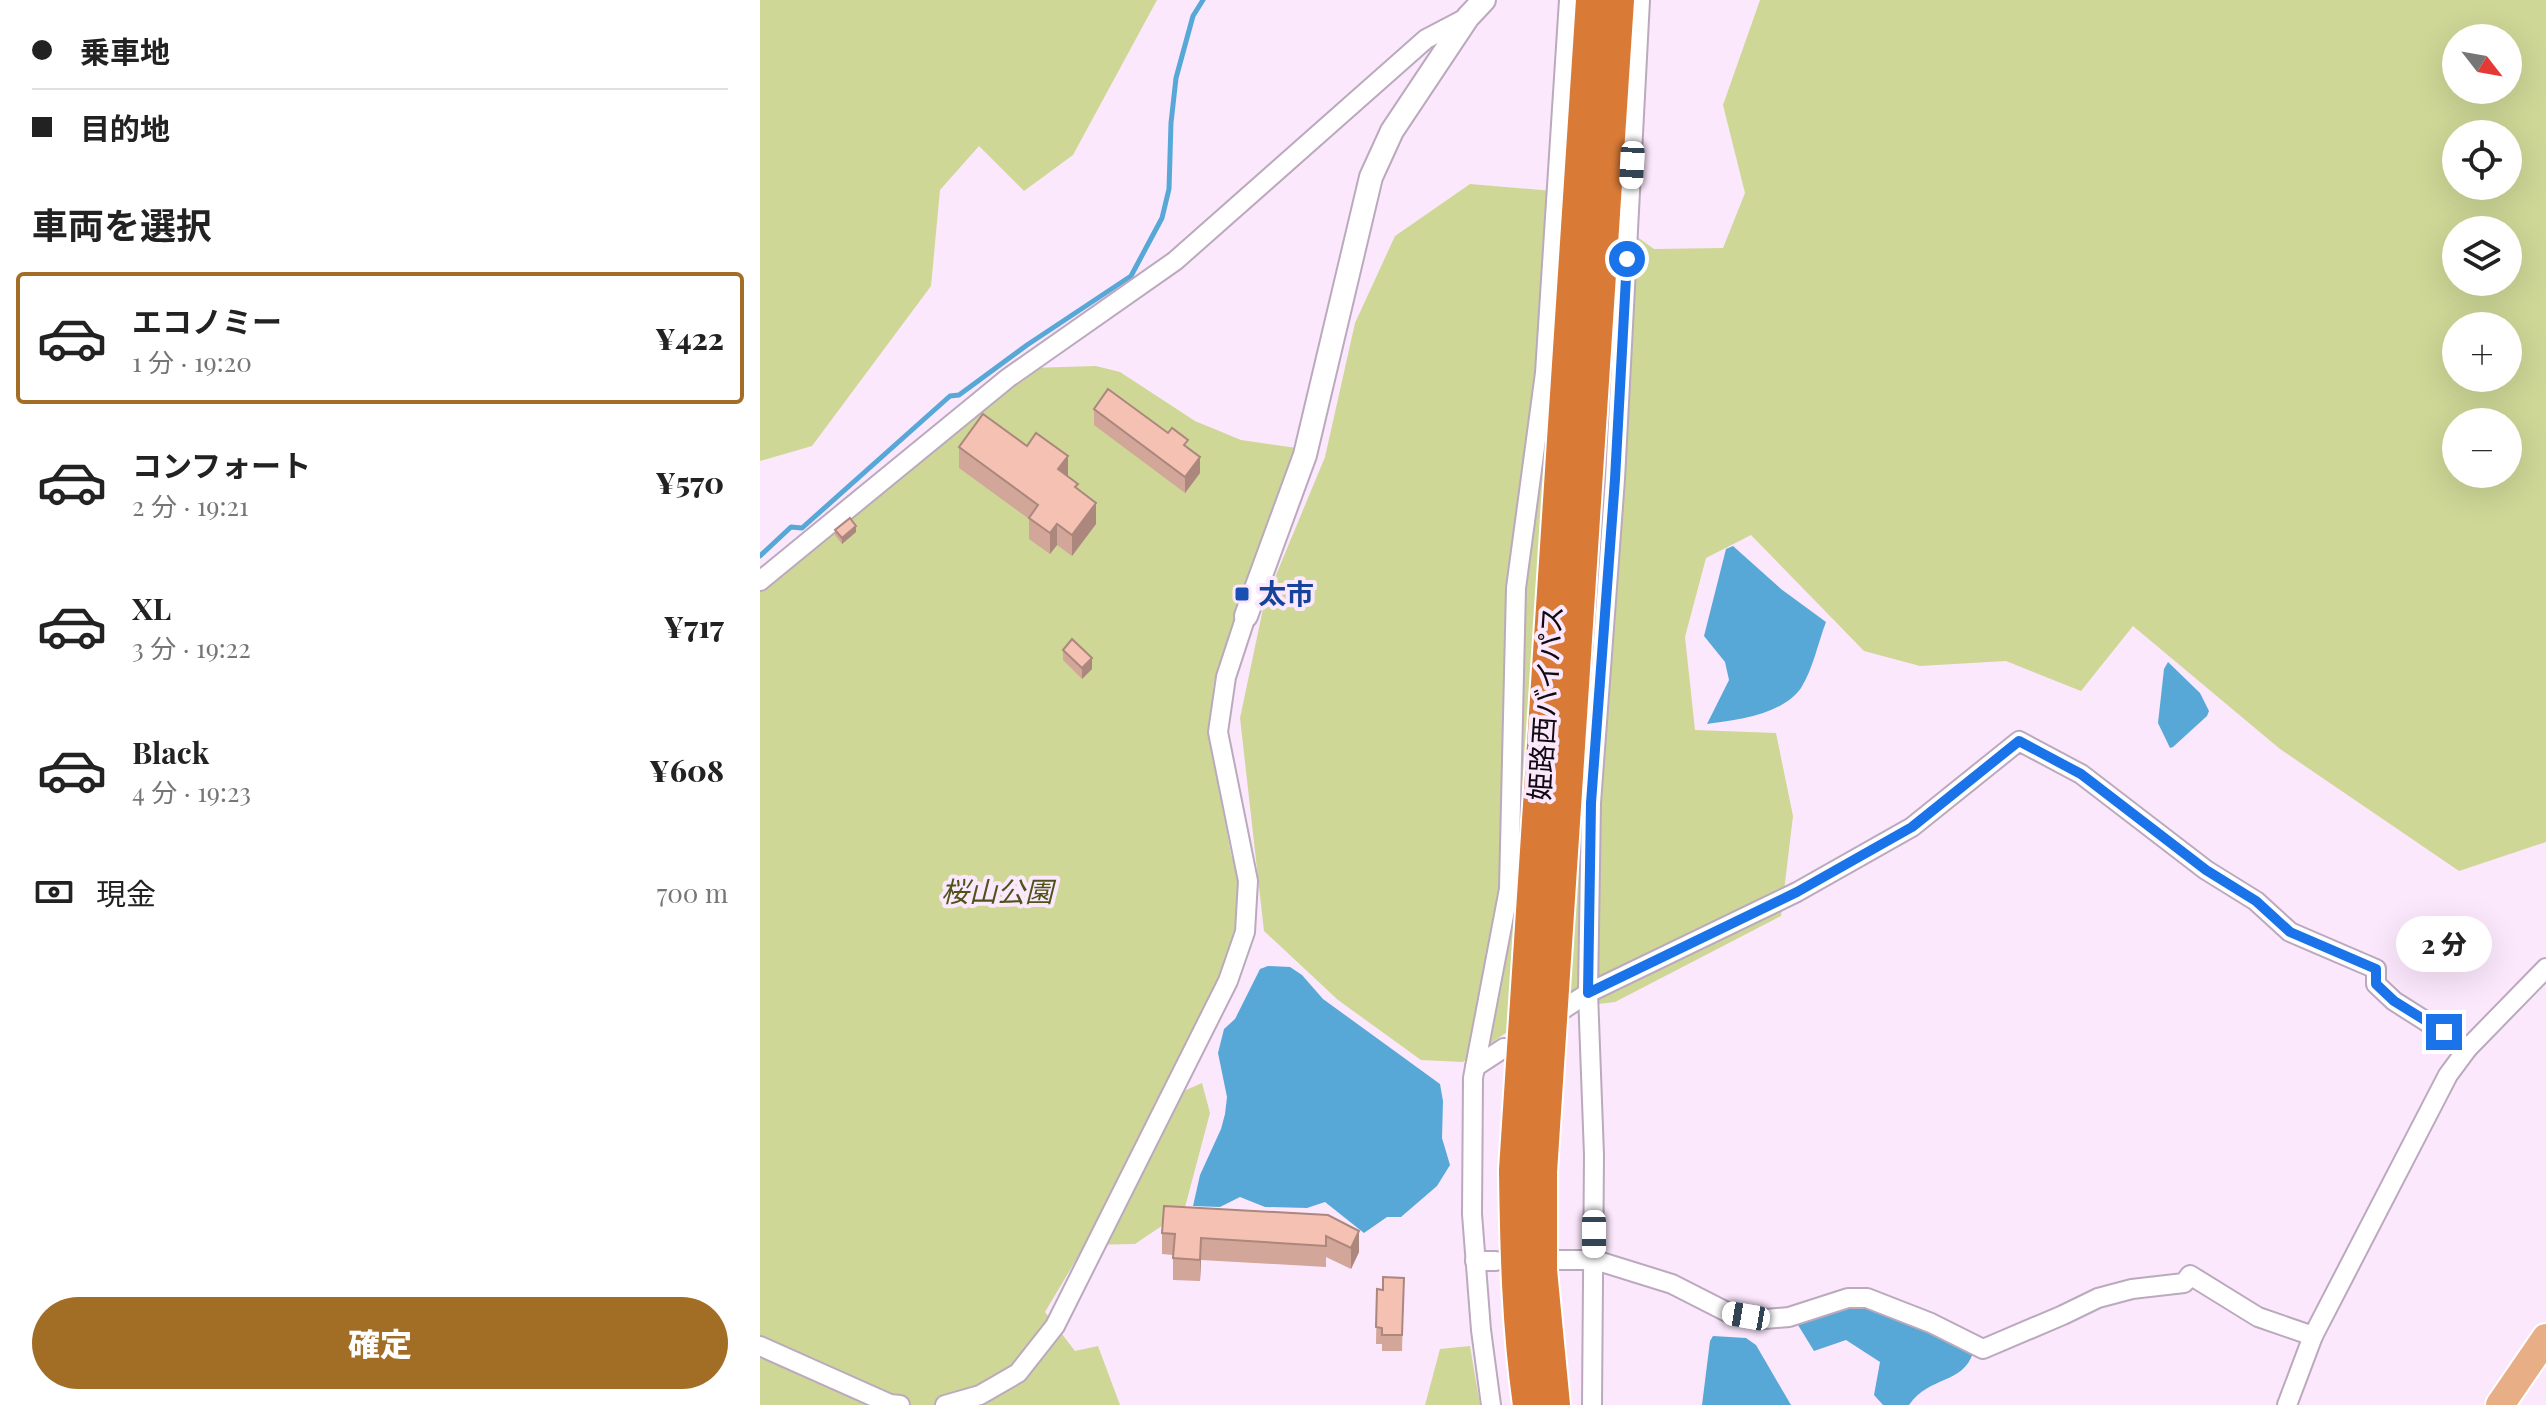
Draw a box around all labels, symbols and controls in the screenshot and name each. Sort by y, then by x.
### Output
north arrow [2442,24,2522,104]
map controls [2442,24,2522,488]
text: 乗車地 [80,31,170,71]
text: 目的地 [80,108,170,148]
button: locate [2442,120,2522,200]
car [1619,140,1645,190]
text: 車両を選択 [32,200,212,248]
button: layers [2442,216,2522,296]
route start [1609,241,1645,277]
text: エコノミー [132,301,282,341]
icon: car [36,302,108,374]
button: + [2442,312,2522,392]
text: ¥422 [655,318,724,358]
text: 1 分 · 19:20 [132,344,252,379]
button: − [2442,408,2522,488]
text: コンフォート [132,445,311,485]
icon: car [36,446,108,518]
text: ¥570 [655,462,724,502]
text: 2 分 · 19:21 [132,488,249,523]
place label: 太市 [1258,574,1314,611]
marker: 太市 [1233,585,1251,603]
text: XL [132,588,171,628]
icon: car [36,590,108,662]
street label: 姫路西バイパス [1519,604,1570,802]
text: ¥717 [663,606,724,646]
text: 3 分 · 19:22 [132,630,251,665]
text: Black [132,732,209,772]
icon: car [36,734,108,806]
text: ¥608 [649,750,724,790]
text: 4 分 · 19:23 [132,774,251,809]
icon: cash [32,870,76,914]
park label: 桜山公園 [941,872,1057,909]
text: 現金 [96,873,156,913]
text: 700 m [657,875,728,910]
callout: 2 分 [2396,916,2492,972]
text: 2 分 [2421,926,2467,961]
route end [2426,1014,2462,1050]
car [1582,1210,1606,1258]
button: 確定 [32,1297,728,1389]
car [1720,1300,1772,1332]

